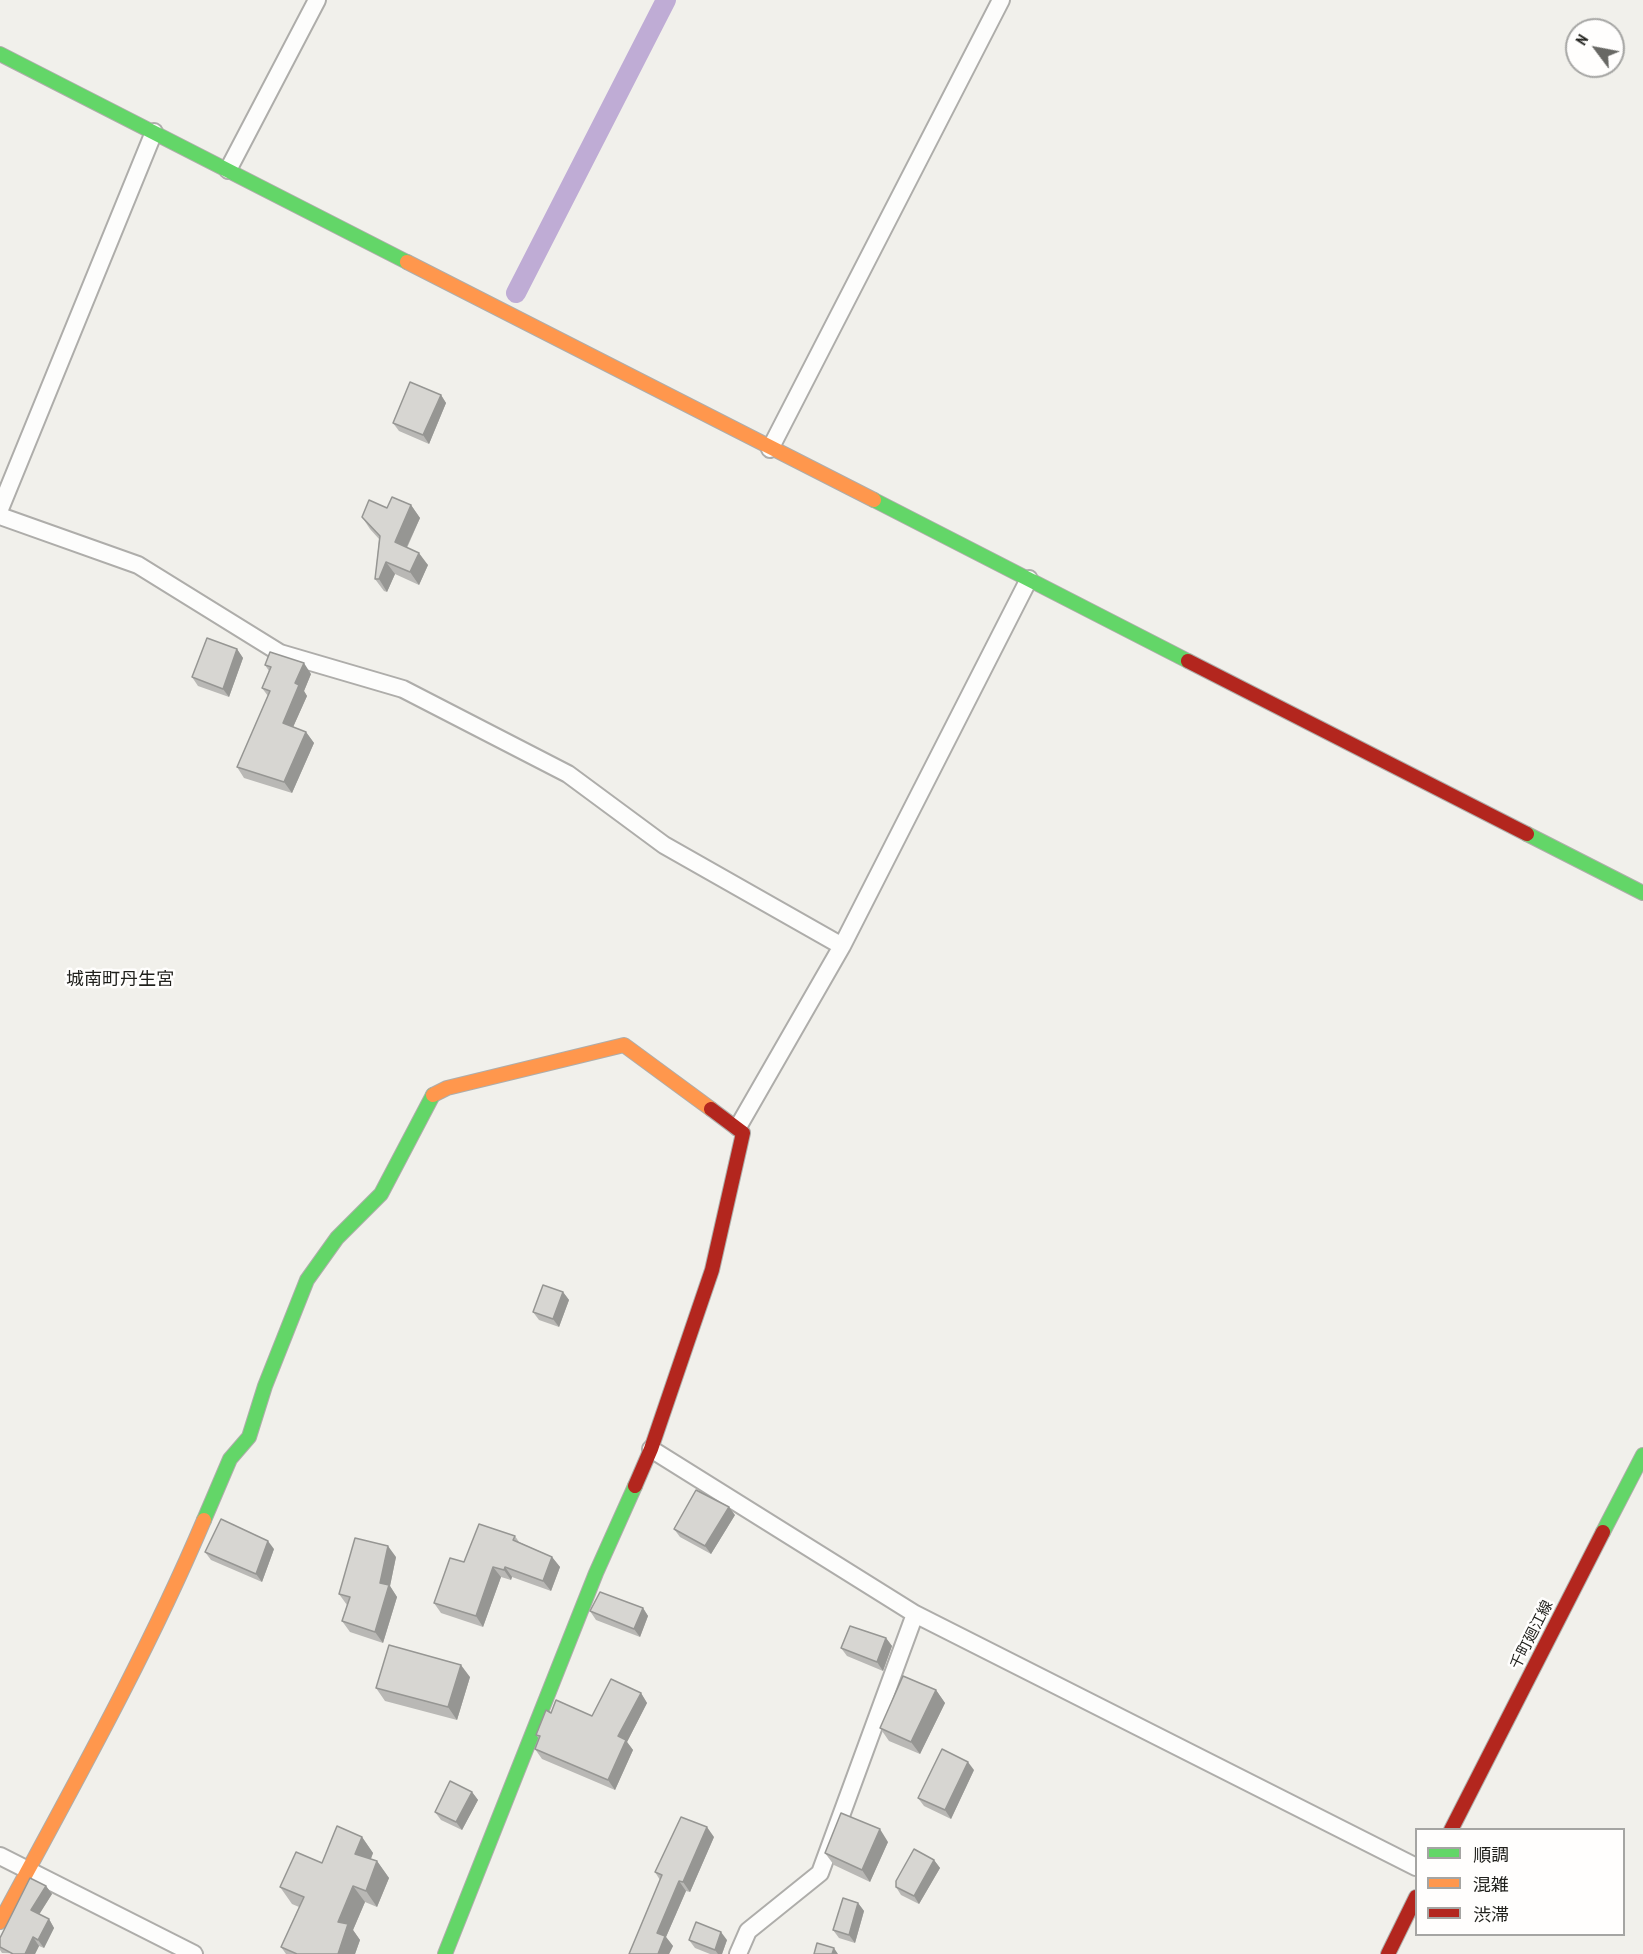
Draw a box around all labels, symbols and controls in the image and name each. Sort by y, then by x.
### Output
north arrow [1565,18,1625,78]
text: N [1571,31,1592,48]
district label: 城南町丹生宮 [66,969,174,991]
street label: 千町廻江線 [1507,1598,1557,1672]
legend [1415,1828,1625,1936]
text: 順調 [1473,1843,1509,1866]
text: 混雑 [1473,1873,1509,1896]
text: 渋滞 [1473,1903,1509,1926]

